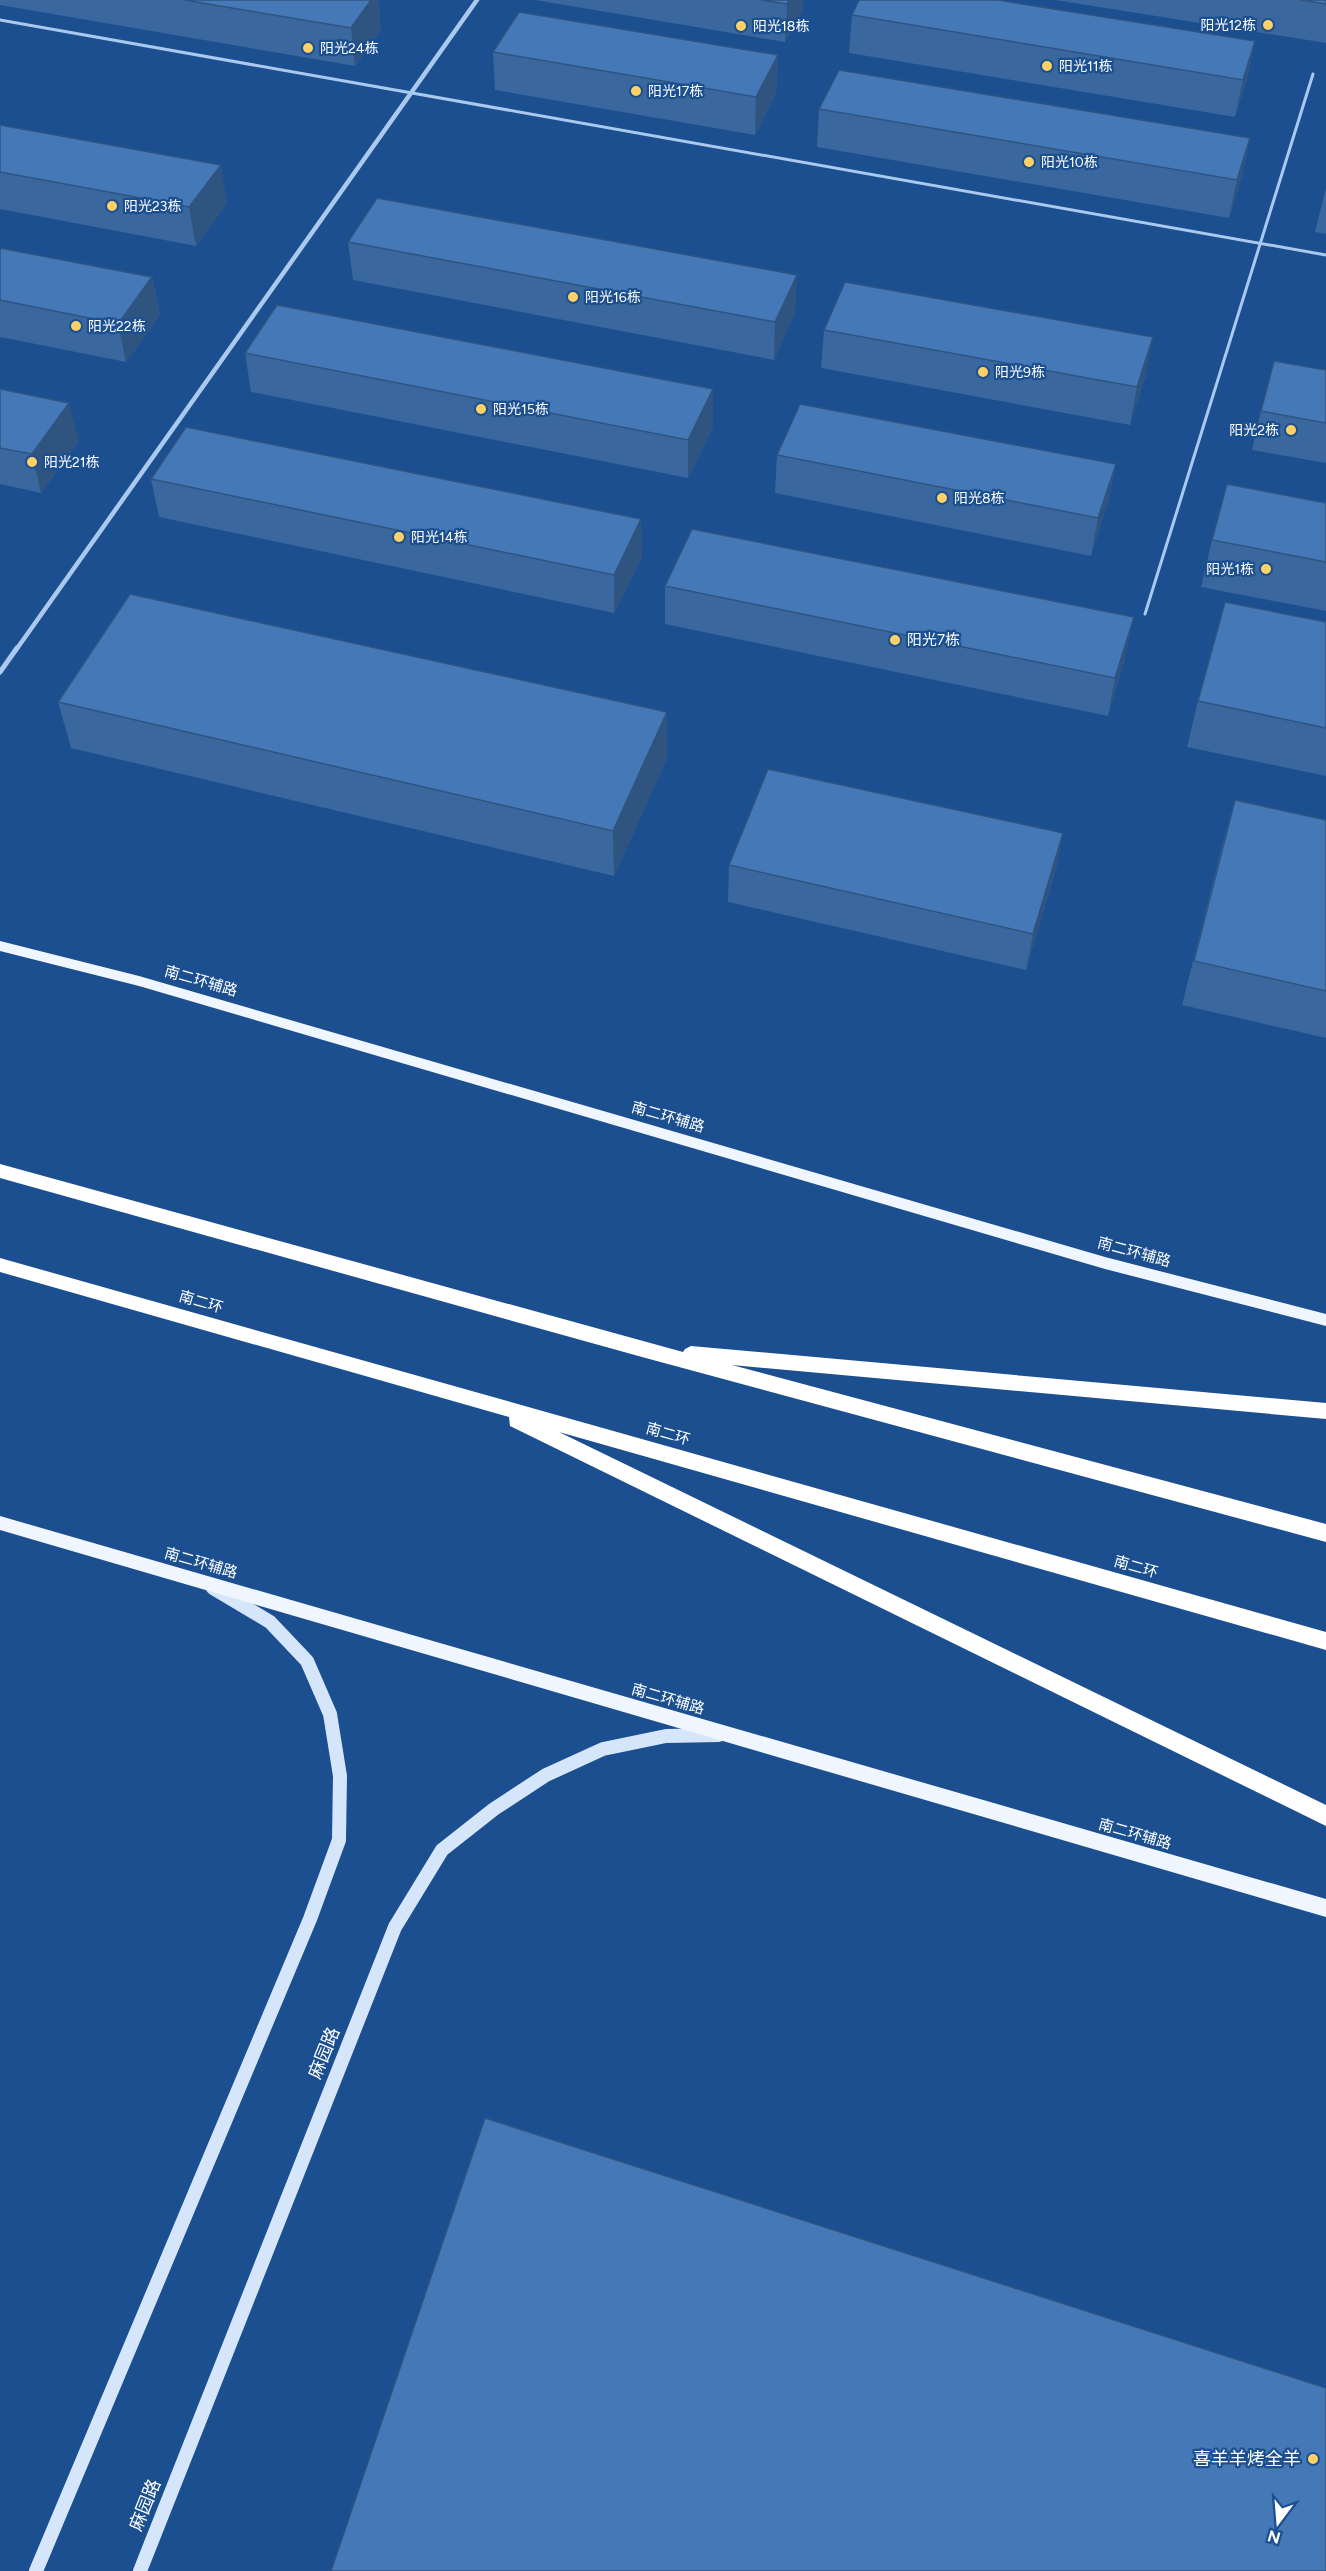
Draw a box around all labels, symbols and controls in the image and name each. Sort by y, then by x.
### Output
place label: 阳光12栋 [1200,17,1256,34]
place label: 阳光18栋 [753,18,809,35]
marker: 阳光12栋 [1261,18,1275,32]
marker: 阳光18栋 [734,19,748,33]
place label: 阳光24栋 [320,40,379,57]
marker: 阳光24栋 [301,41,315,55]
place label: 阳光11栋 [1059,58,1113,75]
marker: 阳光11栋 [1040,59,1054,73]
place label: 阳光17栋 [648,83,703,100]
marker: 阳光17栋 [629,84,643,98]
place label: 阳光10栋 [1041,154,1098,171]
marker: 阳光10栋 [1022,155,1036,169]
place label: 阳光23栋 [124,198,181,215]
marker: 阳光23栋 [105,199,119,213]
place label: 阳光16栋 [585,289,641,306]
marker: 阳光16栋 [566,290,580,304]
place label: 阳光22栋 [88,318,146,335]
marker: 阳光22栋 [69,319,83,333]
place label: 阳光9栋 [995,364,1045,381]
marker: 阳光9栋 [976,365,990,379]
place label: 阳光15栋 [493,401,549,418]
marker: 阳光15栋 [474,402,488,416]
place label: 阳光2栋 [1229,422,1279,439]
marker: 阳光2栋 [1284,423,1298,437]
place label: 阳光21栋 [44,454,100,471]
marker: 阳光21栋 [25,455,39,469]
place label: 阳光8栋 [954,490,1005,507]
marker: 阳光8栋 [935,491,949,505]
place label: 阳光14栋 [411,529,467,546]
marker: 阳光14栋 [392,530,406,544]
place label: 阳光1栋 [1206,561,1254,578]
marker: 阳光1栋 [1259,562,1273,576]
place label: 阳光7栋 [907,631,960,649]
marker: 阳光7栋 [888,633,902,647]
street label: 南二环辅路 [162,962,240,1000]
street label: 南二环辅路 [629,1098,707,1136]
street label: 南二环辅路 [1095,1234,1173,1270]
street label: 南二环 [177,1287,225,1317]
street label: 南二环 [644,1419,692,1449]
street label: 南二环辅路 [162,1544,240,1582]
street label: 南二环 [1112,1552,1160,1582]
street label: 南二环辅路 [629,1680,707,1718]
street label: 南二环辅路 [1096,1815,1174,1853]
street label: 麻园路 [304,2024,344,2082]
place label: 喜羊羊烤全羊 [1193,2448,1301,2470]
marker: 喜羊羊烤全羊 [1306,2452,1320,2466]
street label: 麻园路 [125,2476,165,2534]
north arrow [1248,2493,1308,2553]
text: N [1265,2526,1283,2548]

